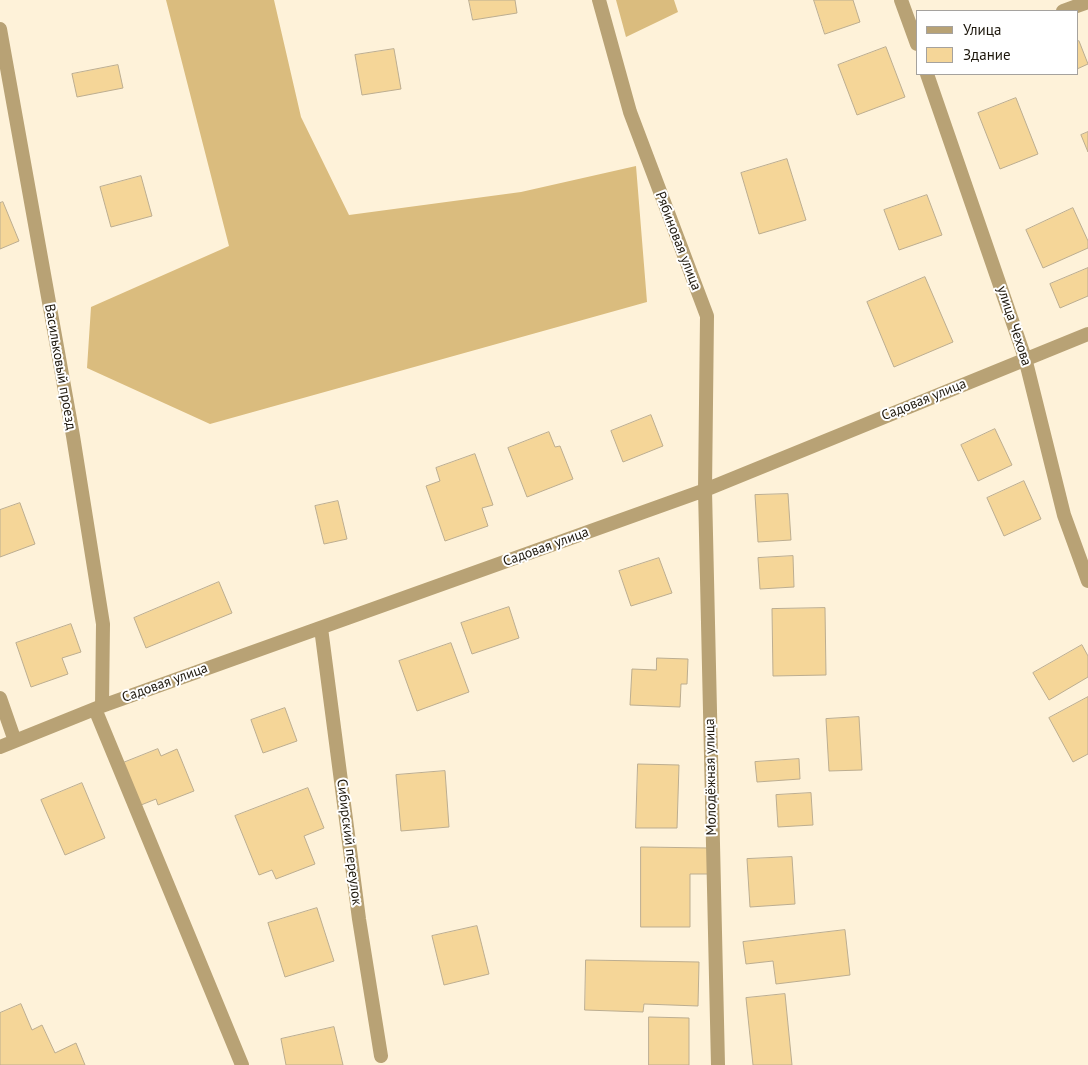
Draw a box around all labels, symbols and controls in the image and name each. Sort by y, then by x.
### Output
legend [916,10,1078,75]
text: Улица [963,20,1001,39]
text: Здание [963,45,1011,64]
street label: Рябиновая улица [651,189,705,293]
street label: улица Чехова [993,284,1035,368]
street label: Васильковый проезд [41,303,79,431]
street label: Садовая улица [879,375,969,425]
street label: Садовая улица [501,524,591,570]
street label: Садовая улица [120,660,210,706]
street label: Молодёжная улица [702,718,720,836]
street label: Сибирский переулок [333,778,365,906]

